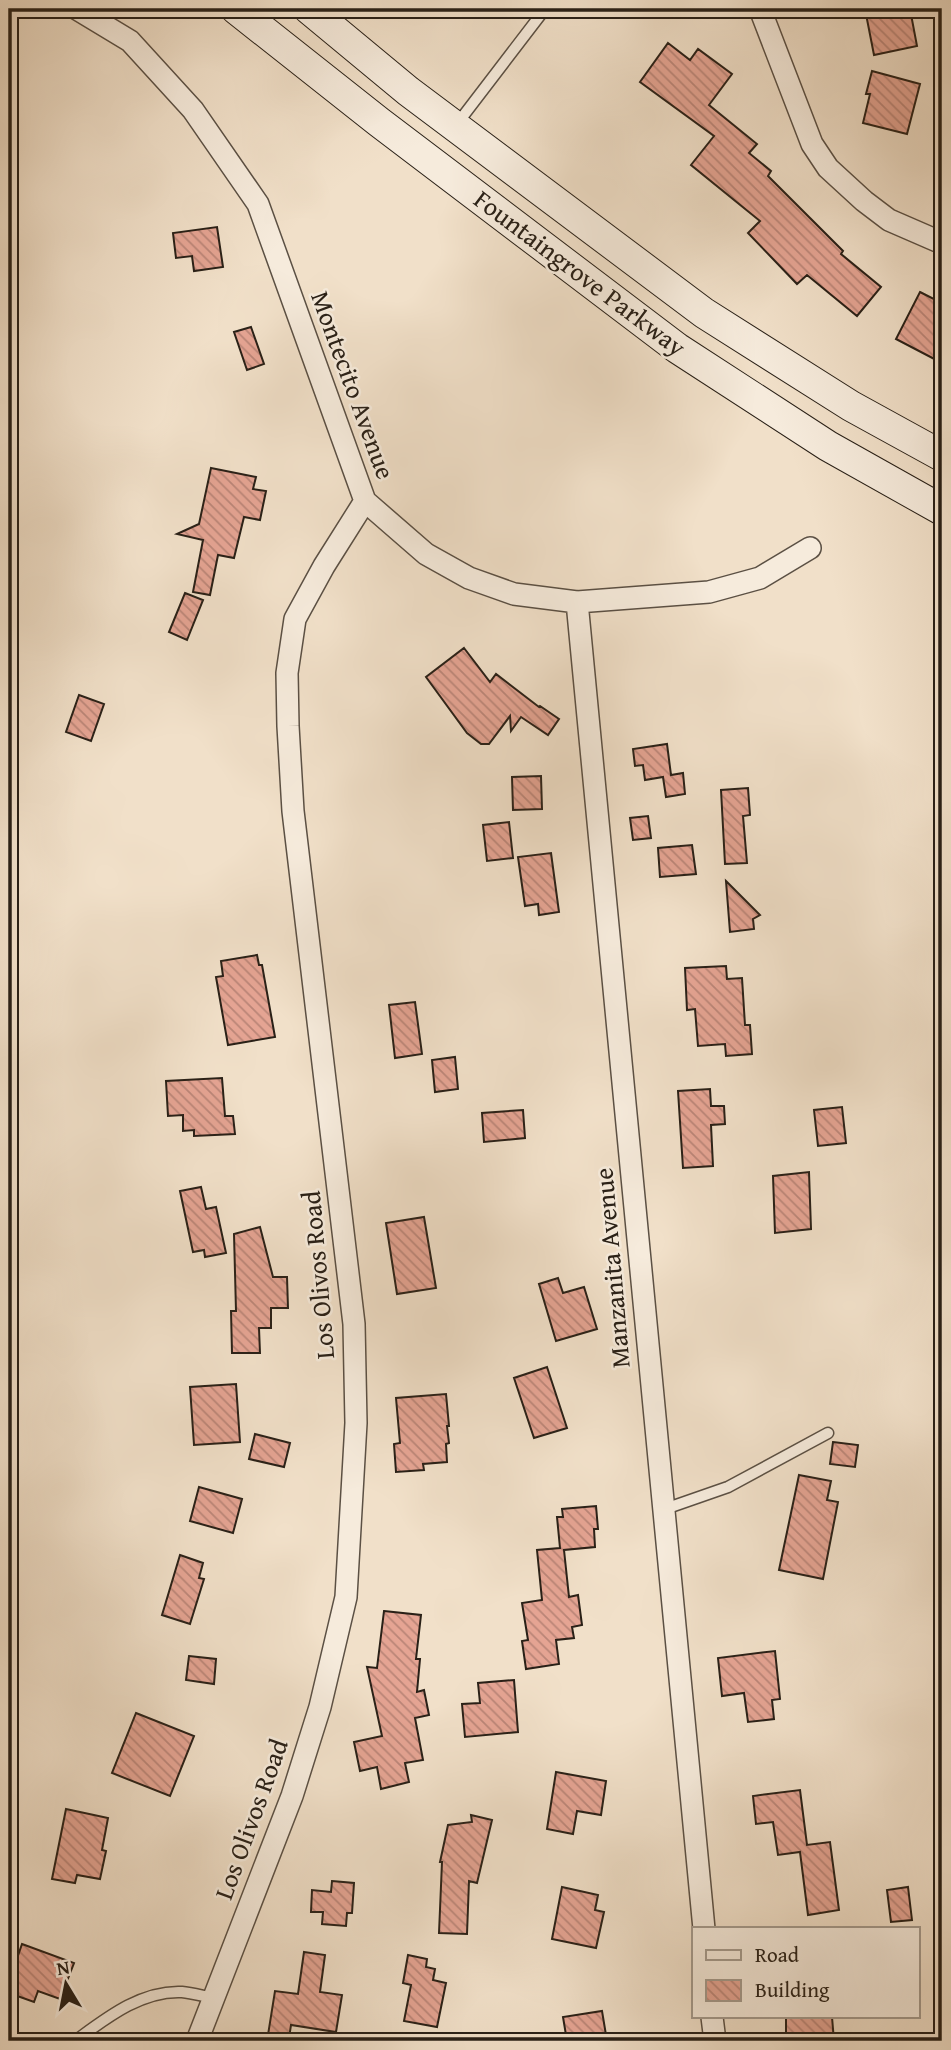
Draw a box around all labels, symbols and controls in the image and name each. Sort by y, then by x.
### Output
street label: Fountaingrove Parkway [466,180,695,365]
street label: Montecito Avenue [301,285,406,484]
street label: Manzanita Avenue [583,1166,640,1370]
street label: Los Olivos Road [291,1189,344,1361]
street label: Los Olivos Road [203,1733,298,1905]
legend [692,1927,920,2018]
text: Road [755,1939,800,1970]
north arrow [32,1948,102,2018]
text: N [54,1952,72,1982]
text: Building [755,1974,830,2005]

